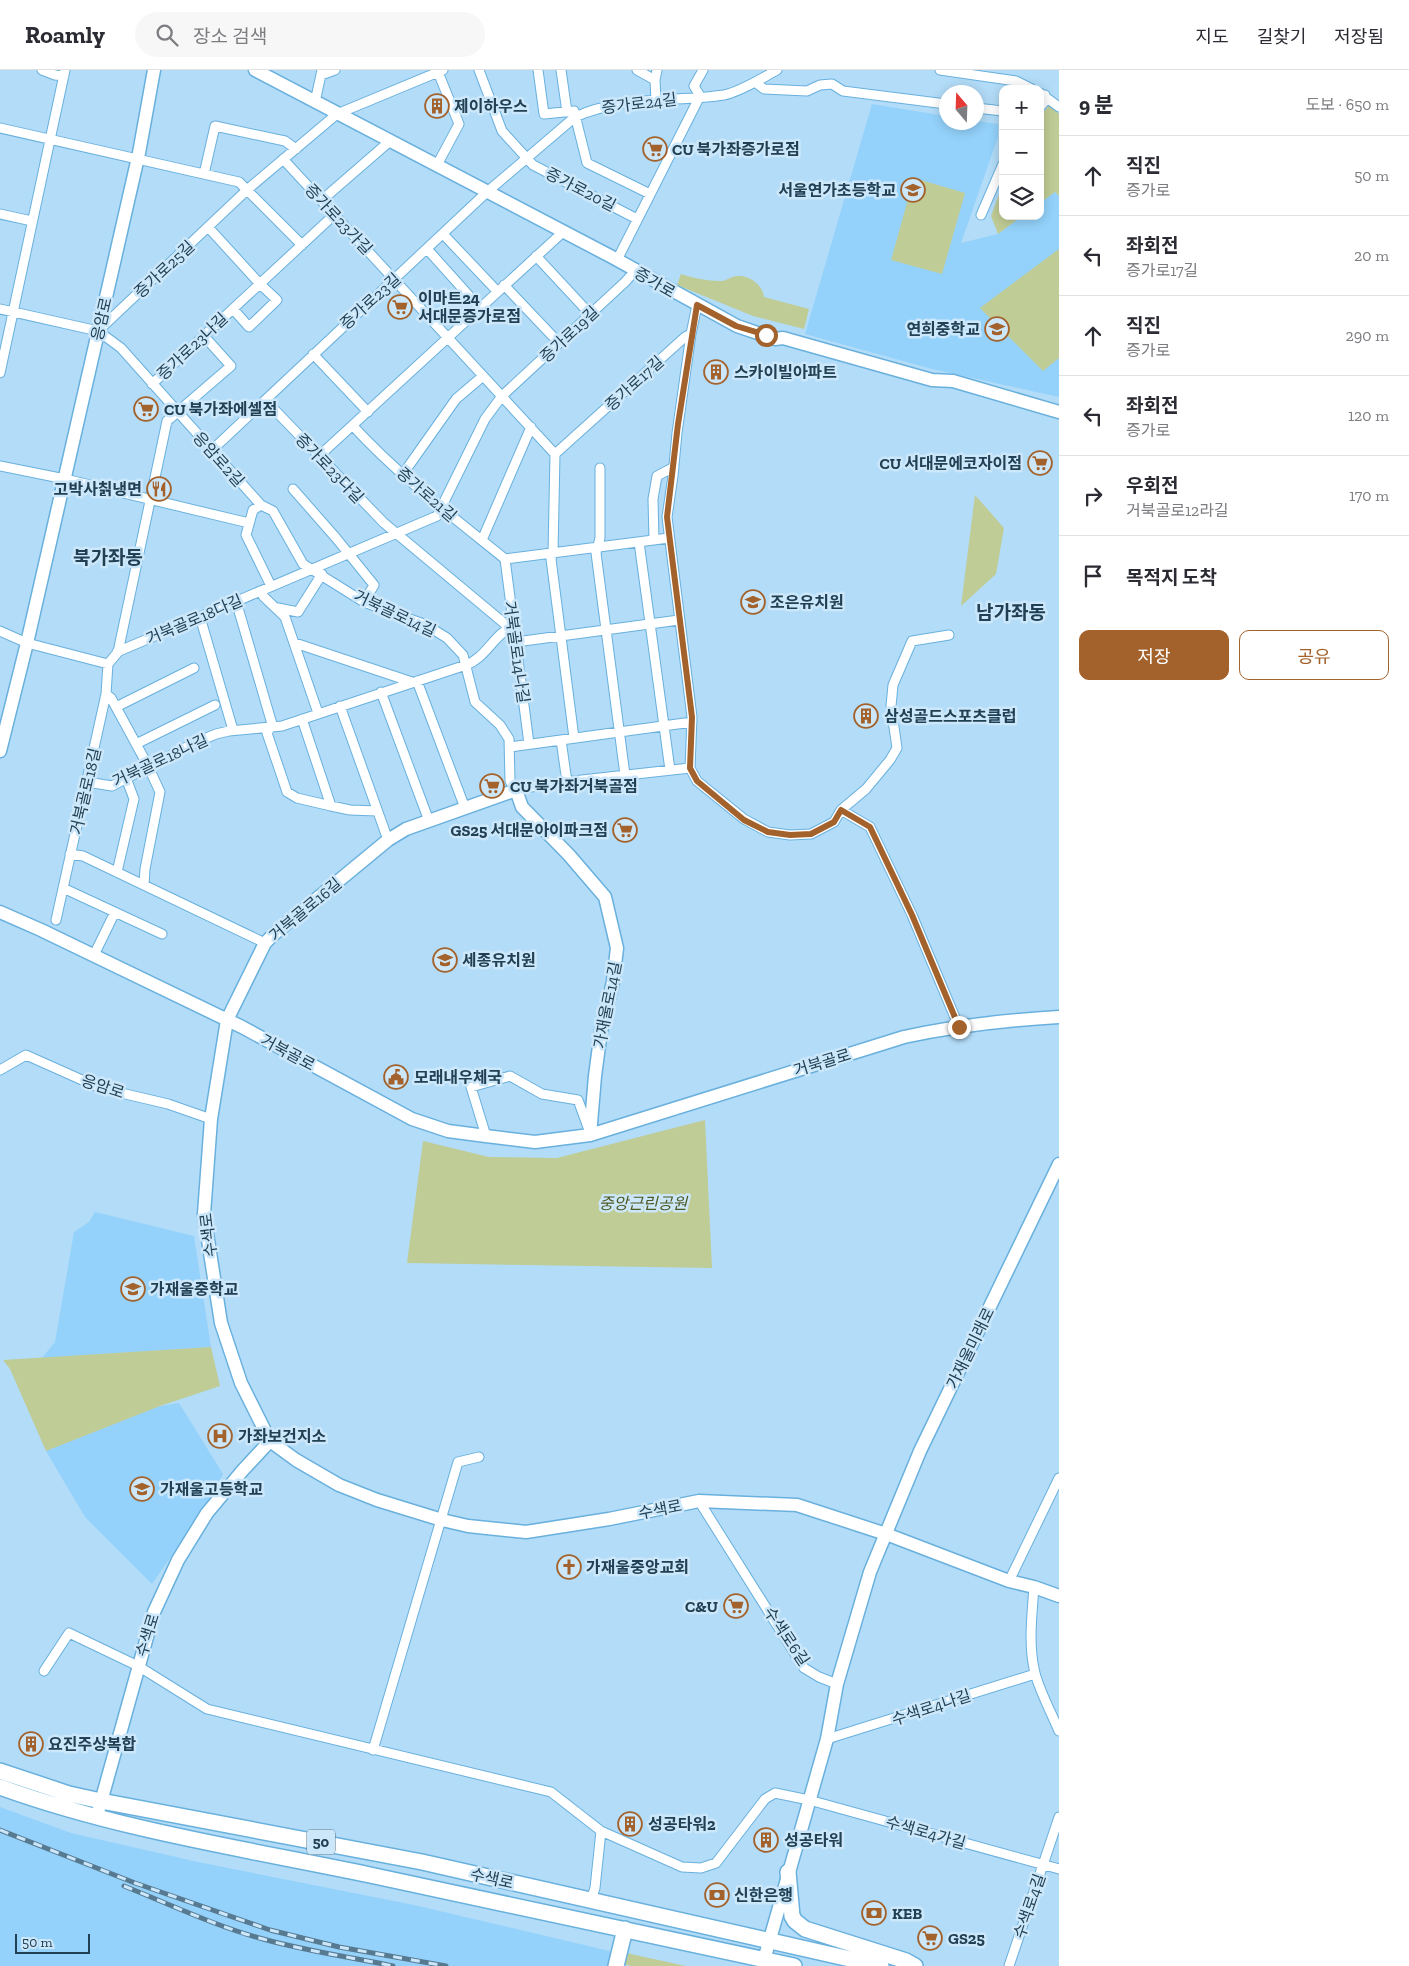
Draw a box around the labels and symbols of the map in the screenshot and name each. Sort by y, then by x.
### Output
north arrow [939,85,984,130]
street label: 증가로24길 [600,89,678,118]
building icon: 제이하우스 [424,93,450,119]
place label: 제이하우스 [454,97,528,116]
supermarket icon: CU 북가좌증가로점 [642,136,668,162]
place label: CU 북가좌증가로점 [672,140,800,159]
street label: 증가로20길 [542,164,619,215]
school or university icon: 서울연가초등학교 [900,177,926,203]
street label: 증가로23가길 [301,180,376,259]
place label: 서울연가초등학교 [778,181,896,200]
street label: 증가로25길 [130,237,198,302]
street label: 증가로 [631,263,679,302]
street label: 증가로23길 [336,269,405,334]
place label: 이마트24 서대문증가로점 [418,289,521,326]
supermarket icon: 이마트24 서대문증가로점 [387,294,413,320]
street label: 응암로 [87,295,116,343]
street label: 증가로19길 [536,302,603,366]
street label: 증가로23나길 [153,309,232,384]
school or university icon: 연희중학교 [984,316,1010,342]
place label: 연희중학교 [906,320,980,339]
route start [755,324,778,347]
street label: 증가로17길 [601,352,668,415]
building icon: 스카이빌아파트 [703,359,729,385]
place label: 스카이빌아파트 [734,363,837,382]
supermarket icon: CU 북가좌에셀점 [133,396,159,422]
place label: CU 북가좌에셀점 [164,400,277,419]
street label: 응암로2길 [189,428,248,491]
street label: 증가로23다길 [292,429,368,507]
supermarket icon: CU 서대문에코자이점 [1027,450,1053,476]
place label: CU 서대문에코자이점 [879,454,1022,473]
street label: 증가로21길 [393,463,461,526]
restaurant icon: 고박사칡냉면 [146,476,172,502]
place label: 고박사칡냉면 [54,480,142,499]
district label: 북가좌동 [73,546,143,569]
street label: 거북골로14길 [351,586,439,641]
school or university icon: 조은유치원 [740,589,766,615]
street label: 거북골로18다길 [143,591,245,648]
place label: 조은유치원 [770,593,844,612]
street label: 거북골로14나길 [500,600,533,704]
district label: 남가좌동 [976,601,1046,624]
building icon: 삼성골드스포츠클럽 [853,703,879,729]
place label: 삼성골드스포츠클럽 [884,707,1016,726]
street label: 거북골로18나길 [109,730,211,791]
street label: 거북골로18길 [66,746,105,836]
supermarket icon: CU 북가좌거북골점 [479,773,505,799]
place label: CU 북가좌거북골점 [510,777,638,796]
supermarket icon: GS25 서대문아이파크점 [612,817,638,843]
place label: GS25 서대문아이파크점 [450,821,608,840]
street label: 거북골로16길 [265,874,345,945]
school or university icon: 세종유치원 [432,947,458,973]
place label: 세종유치원 [462,951,536,970]
street label: 가재울로14길 [590,960,625,1050]
route end [948,1016,971,1039]
street label: 거북골로 [257,1030,318,1075]
street label: 거북골로 [791,1045,853,1080]
public building icon: 모래내우체국 [383,1064,409,1090]
place label: 모래내우체국 [414,1068,502,1087]
street label: 응암로 [79,1071,127,1102]
park label: 중앙근린공원 [599,1194,688,1213]
street label: 수색로 [196,1212,221,1258]
school or university icon: 가재울중학교 [120,1276,146,1302]
place label: 가재울중학교 [150,1280,239,1299]
street label: 가재울미래로 [943,1304,998,1392]
hospital icon: 가좌보건지소 [207,1423,233,1449]
place label: 가좌보건지소 [238,1427,327,1446]
school or university icon: 가재울고등학교 [129,1476,155,1502]
place label: 가재울고등학교 [160,1480,263,1499]
street label: 수색로 [637,1496,684,1523]
church icon: 가재울중앙교회 [556,1554,582,1580]
place label: 가재울중앙교회 [586,1558,689,1577]
supermarket icon: C&U [723,1593,749,1619]
place label: C&U [685,1597,718,1616]
street label: 수색로6길 [760,1603,813,1670]
street label: 수색로 [132,1611,163,1659]
street label: 수색로4나길 [889,1686,973,1729]
building icon: 요진주상복합 [18,1731,44,1757]
place label: 요진주상복합 [48,1735,137,1754]
building icon: 성공타워2 [617,1811,643,1837]
street label: 수색로4가길 [884,1812,968,1853]
place label: 성공타워2 [648,1815,716,1834]
building icon: 성공타워 [753,1827,779,1853]
road number: 50 [307,1830,335,1854]
place label: 성공타워 [784,1831,843,1850]
street label: 수색로 [468,1864,516,1893]
street label: 수색로4길 [1009,1871,1049,1941]
bank icon: 신한은행 [704,1882,730,1908]
place label: 신한은행 [734,1886,793,1905]
bank icon: KEB [861,1900,887,1926]
place label: KEB [892,1904,922,1923]
supermarket icon: GS25 [917,1925,943,1951]
place label: GS25 [948,1929,985,1948]
scale bar [15,1931,90,1954]

